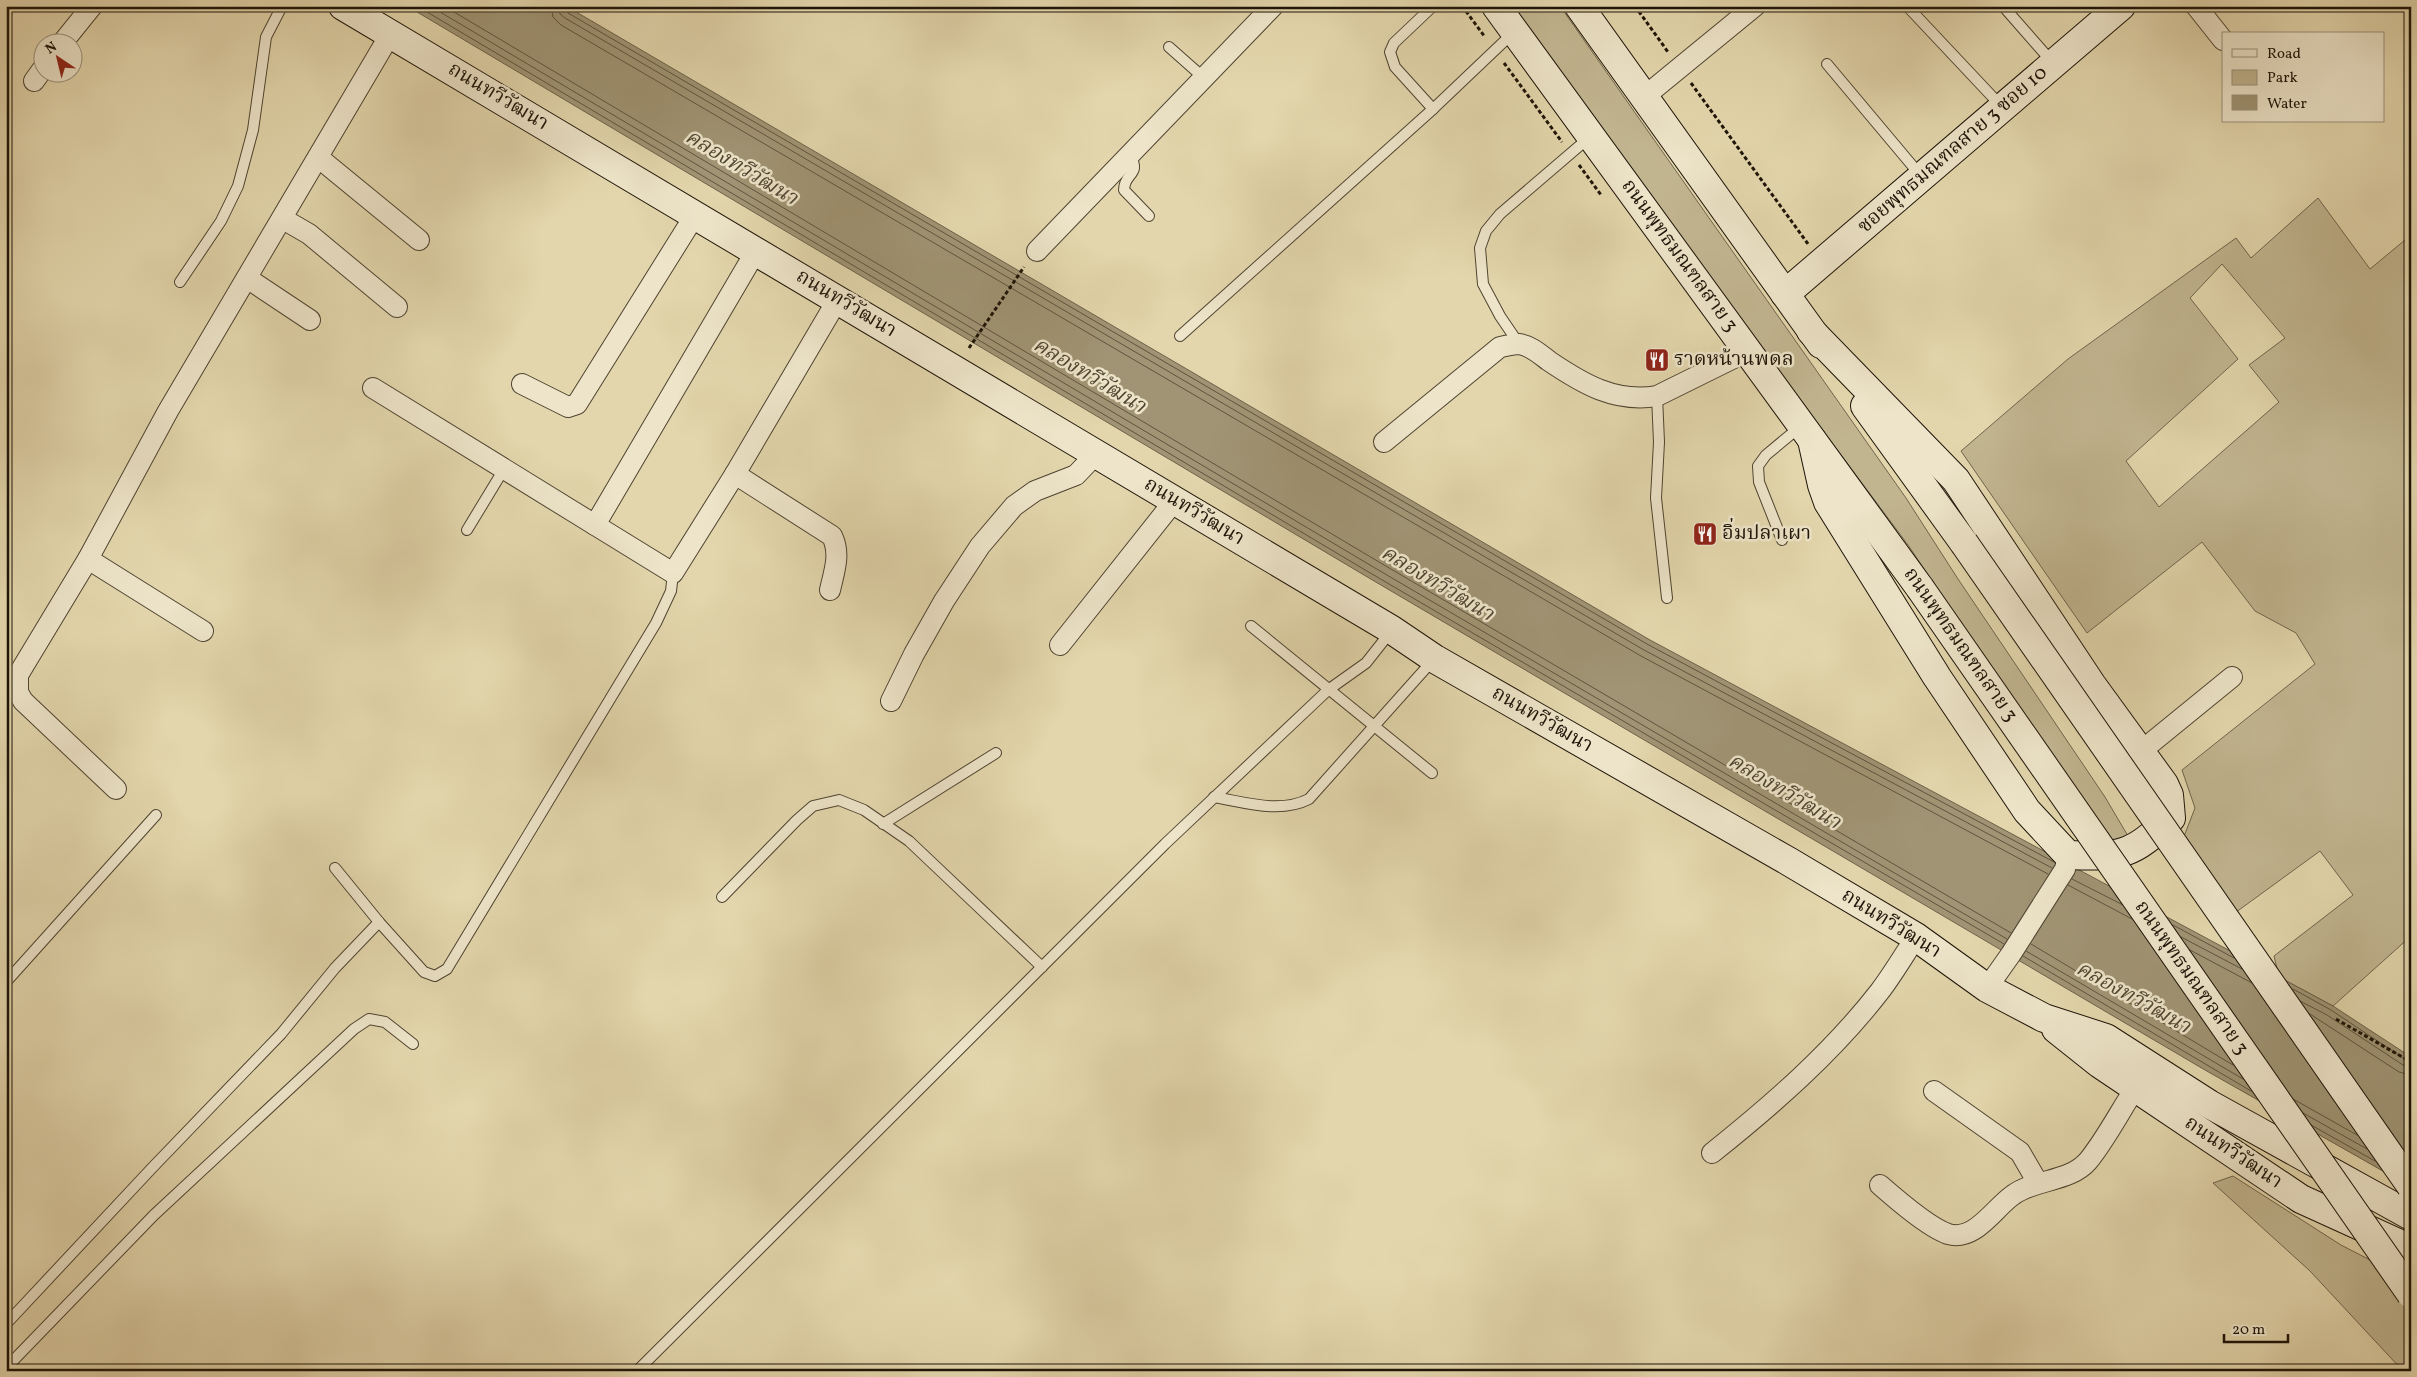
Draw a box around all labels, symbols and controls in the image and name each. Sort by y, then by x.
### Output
north arrow [32,32,82,82]
legend [2222,32,2384,122]
text: N [42,38,61,59]
text: Road [2267,44,2301,65]
street label: ถนนทวีวัฒนา [442,56,554,138]
street label: ซอยพุทธมณฑลสาย 3 ซอย 10 [1852,60,2054,240]
text: Park [2267,68,2298,89]
text: Water [2267,94,2307,115]
water label: คลองทวีวัฒนา [679,123,803,213]
street label: ถนนพุทธมณฑลสาย 3 [1614,174,1744,338]
street label: ถนนทวีวัฒนา [790,263,902,345]
water label: คลองทวีวัฒนา [1027,331,1151,421]
place label: ราดหน้านพดล [1674,346,1794,374]
restaurant icon: ราดหน้านพดล [1644,347,1670,373]
street label: ถนนทวีวัฒนา [1138,471,1250,553]
place label: อิ่มปลาเผา [1722,517,1811,548]
restaurant icon: อิ่มปลาเผา [1692,521,1718,547]
water label: คลองทวีวัฒนา [1375,539,1499,629]
street label: ถนนพุทธมณฑลสาย 3 [1896,562,2024,728]
street label: ถนนทวีวัฒนา [1486,680,1598,760]
water label: คลองทวีวัฒนา [1722,747,1846,837]
street label: ถนนทวีวัฒนา [1836,882,1946,966]
street label: ถนนพุทธมณฑลสาย 3 [2127,895,2255,1061]
water label: คลองทวีวัฒนา [2071,955,2196,1042]
street label: ถนนทวีวัฒนา [2178,1110,2288,1196]
scale bar [2224,1312,2288,1344]
text: 20 m [2232,1320,2265,1341]

